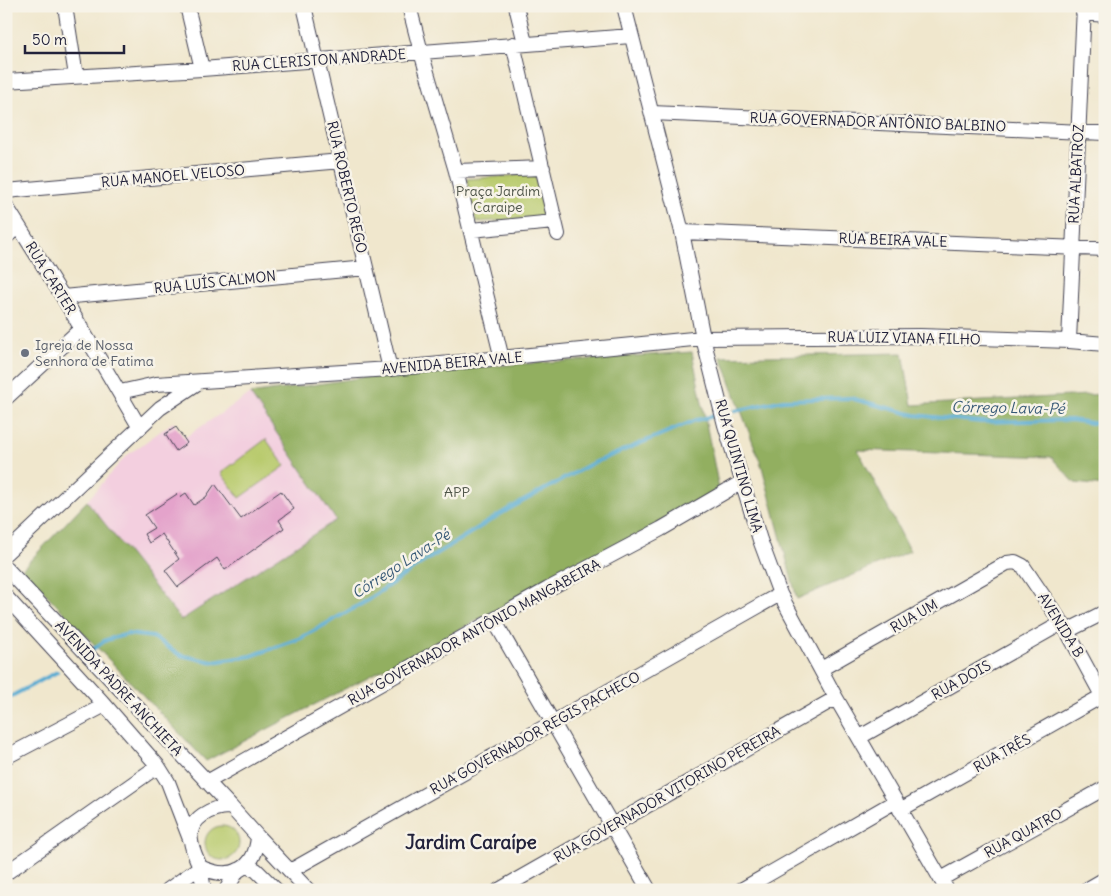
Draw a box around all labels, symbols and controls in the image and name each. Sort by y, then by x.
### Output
scale bar [25,22,124,54]
text: 50 m [32,30,67,49]
street label: RUA CLERISTON ANDRADE [232,45,406,75]
street label: RUA GOVERNADOR ANTÔNIO BALBINO [749,109,1007,135]
street label: RUA ROBERTO REGO [323,119,371,255]
street label: RUA ALBATROZ [1064,124,1088,224]
street label: RUA MANOEL VELOSO [100,161,246,191]
park label: Praça Jardim Caraipe [456,182,540,216]
street label: RUA BEIRA VALE [838,229,948,251]
street label: RUA CARTER [22,238,80,318]
street label: RUA LUÍS CALMON [153,267,277,297]
street label: RUA LUIZ VIANA FILHO [827,328,981,348]
place label: Igreja de Nossa Senhora de Fatima [35,336,154,370]
marker: Igreja de Nossa Senhora de Fatima [19,347,31,359]
street label: AVENIDA BEIRA VALE [381,348,523,378]
street label: RUA QUINTINO LIMA [711,397,767,535]
water label: Córrego Lava-Pé [951,397,1066,418]
park label: APP [444,483,470,501]
water label: Córrego Lava-Pé [348,524,454,602]
street label: RUA GOVERNADOR ANTÔNIO MANGABEIRA [345,555,603,709]
street label: AVENIDA B [1034,589,1088,661]
street label: RUA UM [887,595,941,637]
street label: AVENIDA PADRE ANCHIETA [51,616,187,760]
street label: RUA DOIS [928,656,994,704]
street label: RUA GOVERNADOR REGIS PACHECO [427,668,643,798]
street label: RUA GOVERNADOR VITORINO PEREIRA [551,722,783,866]
street label: RUA TRÊS [970,730,1034,776]
street label: RUA QUATRO [981,804,1065,862]
district label: Jardim Caraípe [405,830,537,854]

